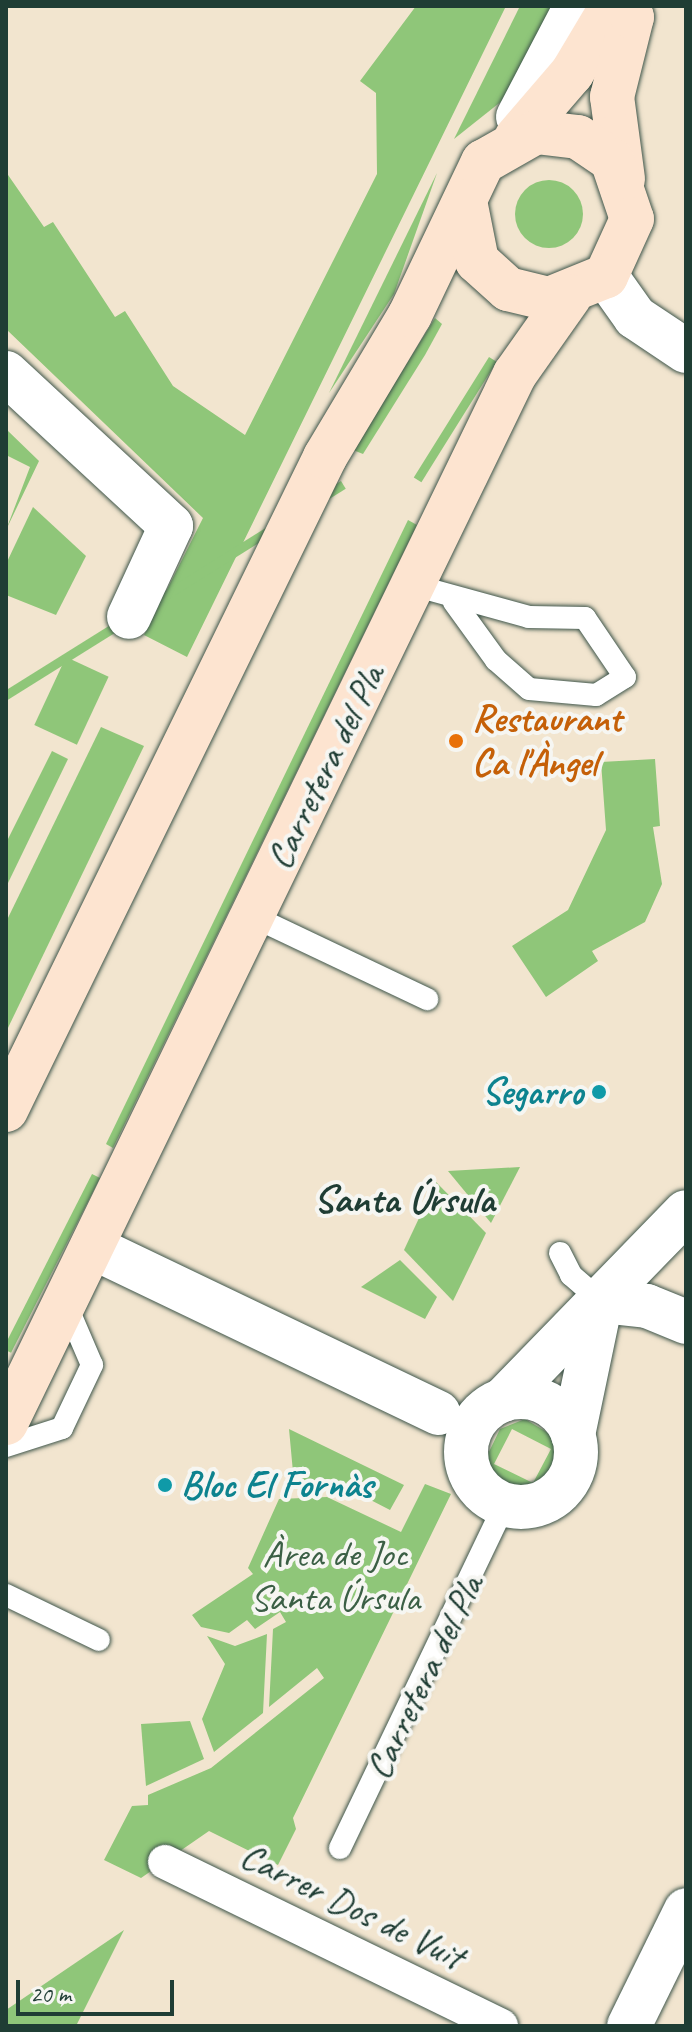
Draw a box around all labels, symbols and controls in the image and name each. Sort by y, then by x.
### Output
street label: Carretera del Pla [256,657,394,877]
place label: Restaurant Ca l'Àngel [472,696,621,786]
marker: Restaurant Ca l'Àngel [447,732,465,750]
place label: Segarro [482,1069,583,1115]
marker: Segarro [590,1083,608,1101]
district label: Santa Úrsula [314,1175,494,1223]
place label: Bloc El Fornàs [181,1462,373,1508]
marker: Bloc El Fornàs [156,1476,174,1494]
park label: Àrea de Joc Santa Úrsula [250,1531,420,1620]
street label: Carretera del Pla [355,1567,493,1787]
street label: Carrer Dos de Vuit [233,1832,471,1980]
scale bar [20,1964,178,2014]
text: 20 m [30,1979,71,2009]

